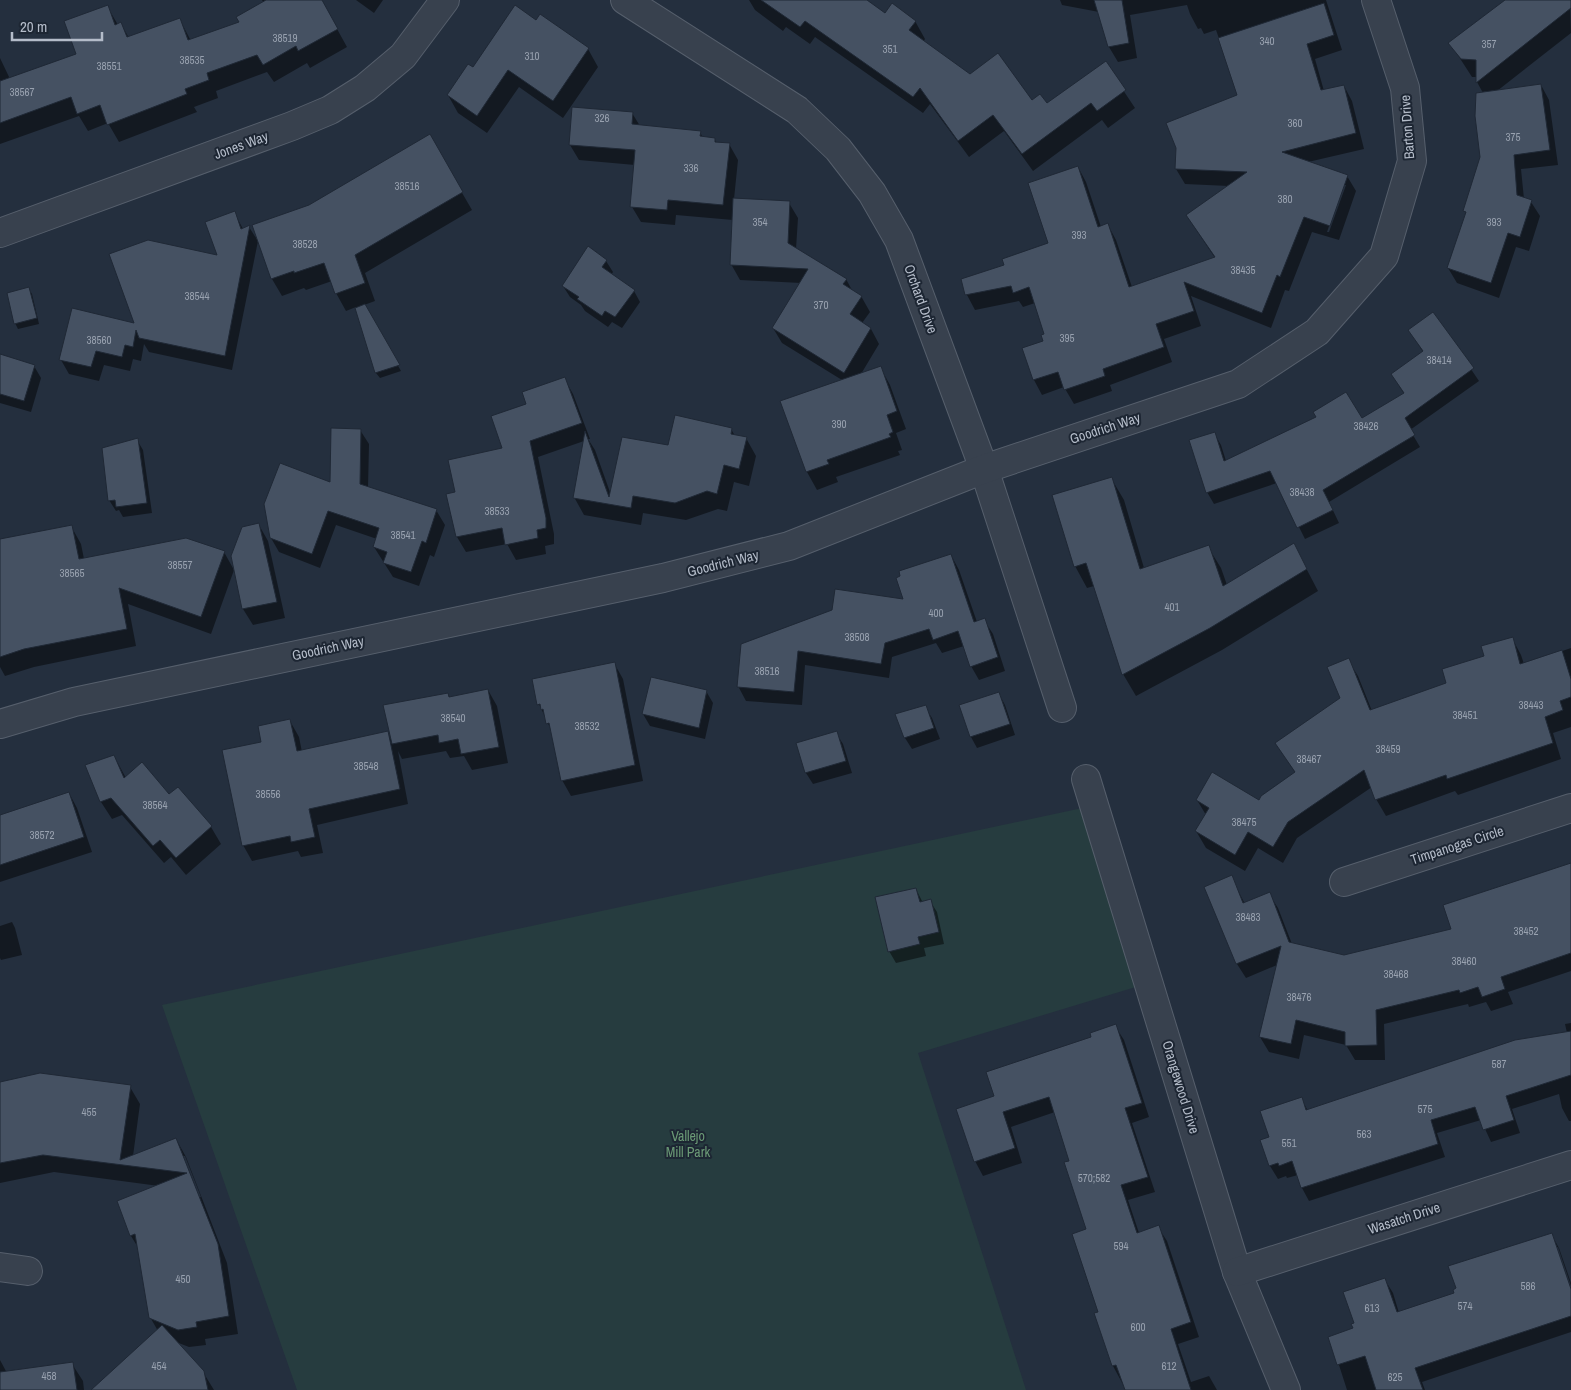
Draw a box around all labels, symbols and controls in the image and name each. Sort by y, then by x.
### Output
scale bar [12,10,102,42]
text: 20 m [20,16,47,37]
house number: 38519 [272,31,298,45]
house number: 340 [1259,34,1275,48]
house number: 357 [1481,37,1497,51]
house number: 351 [882,42,898,56]
house number: 310 [524,49,540,63]
house number: 38535 [179,53,205,67]
house number: 38551 [96,59,122,73]
house number: 38567 [9,85,35,99]
street label: Barton Drive [1396,94,1418,160]
house number: 326 [594,111,610,125]
house number: 360 [1287,116,1303,130]
street label: Jones Way [211,127,271,163]
house number: 375 [1505,130,1521,144]
house number: 336 [683,161,699,175]
house number: 38516 [394,179,420,193]
house number: 380 [1277,192,1293,206]
house number: 354 [752,215,768,229]
house number: 393 [1486,215,1502,229]
house number: 393 [1071,228,1087,242]
house number: 38528 [292,237,318,251]
street label: Orchard Drive [900,262,942,336]
house number: 38435 [1230,263,1256,277]
house number: 38544 [184,289,210,303]
house number: 370 [813,298,829,312]
house number: 395 [1059,331,1075,345]
house number: 38560 [86,333,112,347]
house number: 38414 [1426,353,1452,367]
street label: Goodrich Way [1068,408,1143,448]
house number: 390 [831,417,847,431]
house number: 38426 [1353,419,1379,433]
house number: 38438 [1289,485,1315,499]
house number: 38533 [484,504,510,518]
house number: 38541 [390,528,416,542]
street label: Goodrich Way [685,545,761,581]
house number: 38557 [167,558,193,572]
house number: 38565 [59,566,85,580]
house number: 401 [1164,600,1180,614]
house number: 400 [928,606,944,620]
house number: 38508 [844,630,870,644]
street label: Goodrich Way [290,632,366,664]
house number: 38516 [754,664,780,678]
house number: 38443 [1518,698,1544,712]
house number: 38451 [1452,708,1478,722]
house number: 38540 [440,711,466,725]
house number: 38532 [574,719,600,733]
house number: 38459 [1375,742,1401,756]
house number: 38467 [1296,752,1322,766]
house number: 38548 [353,759,379,773]
house number: 38556 [255,787,281,801]
house number: 38564 [142,798,168,812]
house number: 38475 [1231,815,1257,829]
street label: Timpanogas Circle [1408,821,1506,869]
house number: 38572 [29,828,55,842]
house number: 38483 [1235,910,1261,924]
house number: 38452 [1513,924,1539,938]
house number: 38460 [1451,954,1477,968]
house number: 38468 [1383,967,1409,981]
house number: 38476 [1286,990,1312,1004]
street label: Orangewood Drive [1158,1038,1204,1136]
house number: 587 [1491,1057,1507,1071]
house number: 575 [1417,1102,1433,1116]
house number: 455 [81,1105,97,1119]
park label: Vallejo Mill Park [666,1127,711,1161]
house number: 563 [1356,1127,1372,1141]
house number: 551 [1281,1136,1297,1150]
house number: 570;582 [1078,1171,1110,1185]
street label: Wasatch Drive [1366,1198,1442,1238]
house number: 594 [1113,1239,1129,1253]
house number: 450 [175,1272,191,1286]
house number: 586 [1520,1279,1536,1293]
house number: 574 [1457,1299,1473,1313]
house number: 613 [1364,1301,1380,1315]
house number: 600 [1130,1320,1146,1334]
house number: 454 [151,1359,167,1373]
house number: 612 [1161,1359,1177,1373]
house number: 458 [41,1369,57,1383]
house number: 625 [1387,1370,1403,1384]

